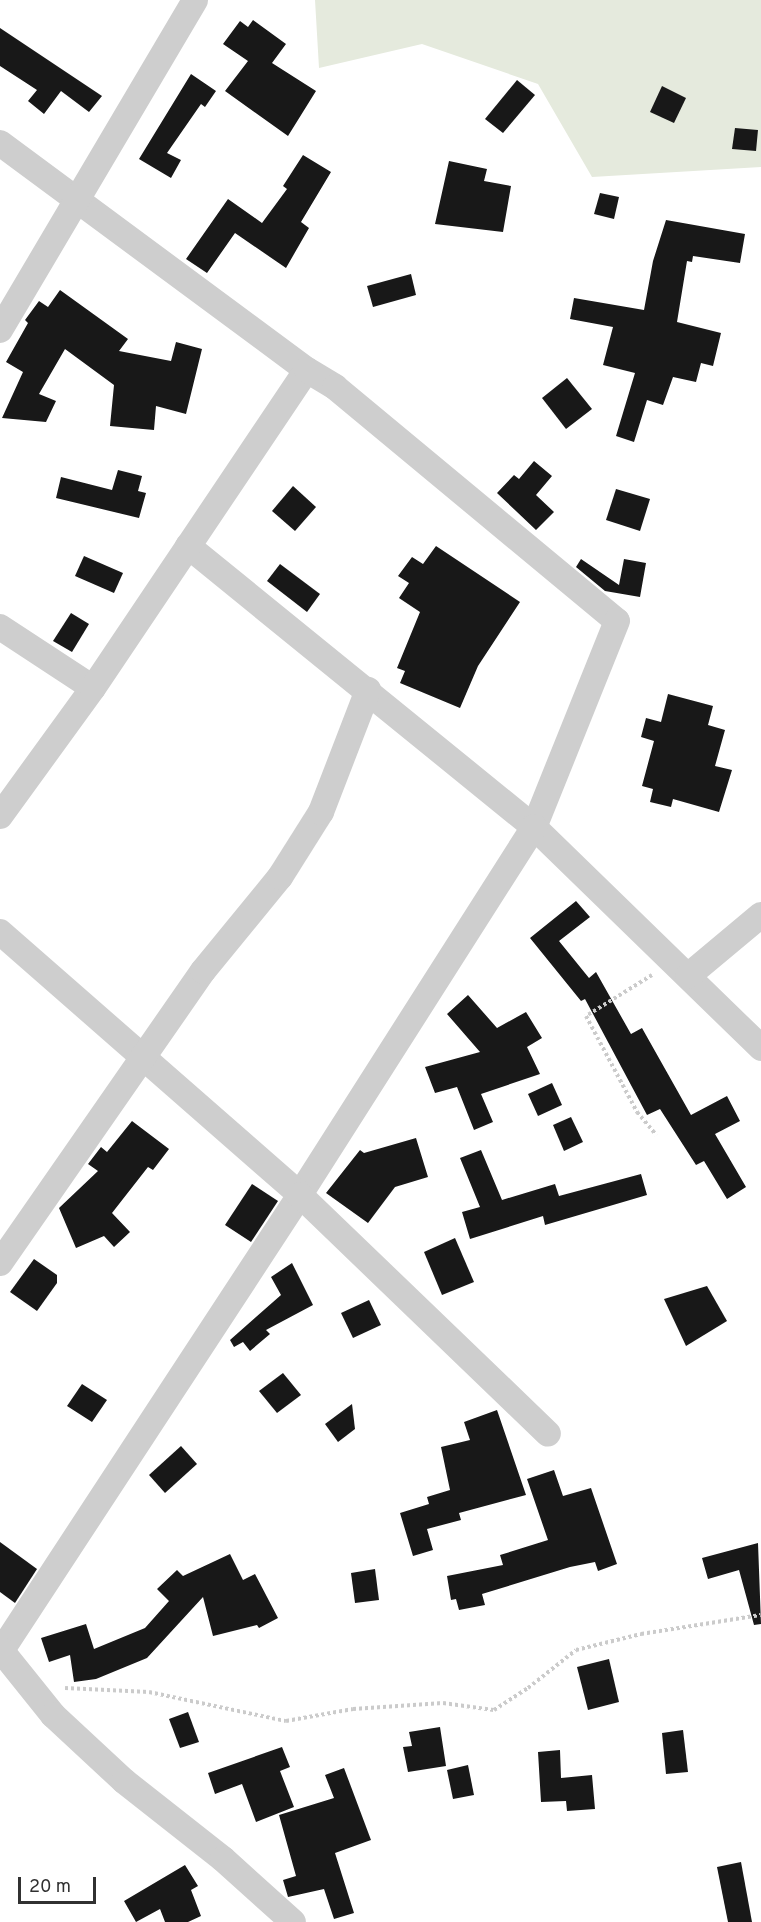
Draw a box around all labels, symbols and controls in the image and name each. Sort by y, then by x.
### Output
scale bar [21,1865,99,1903]
text: 20 m [29,1876,71,1899]

